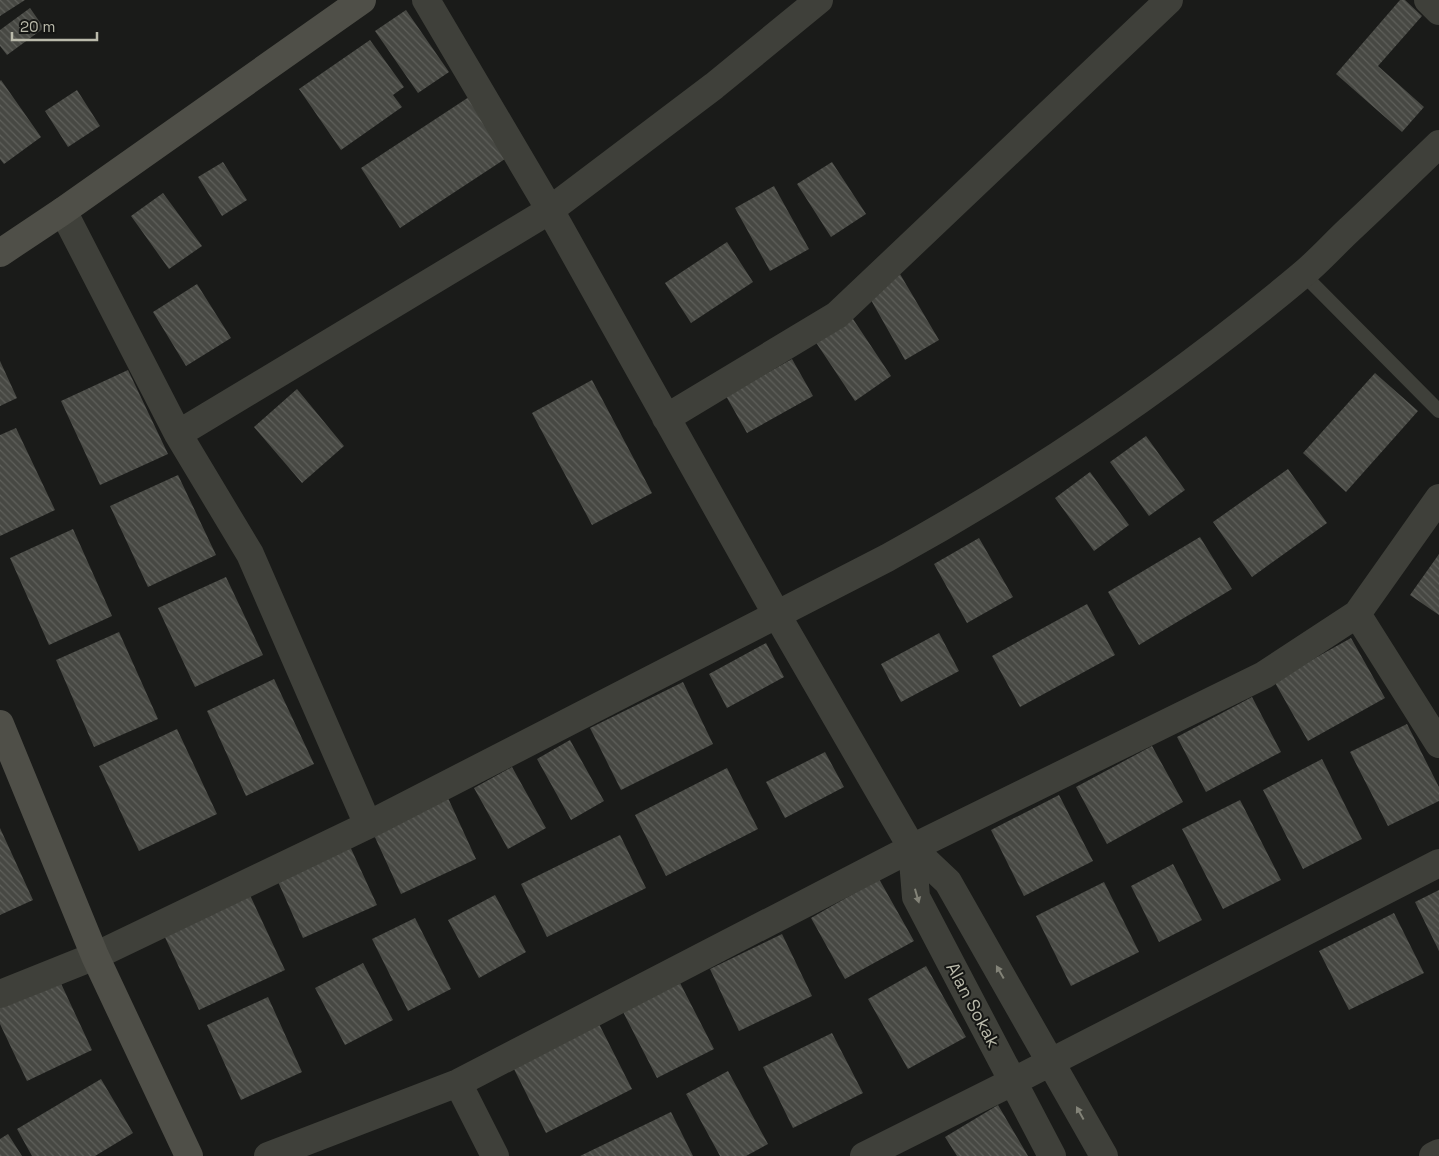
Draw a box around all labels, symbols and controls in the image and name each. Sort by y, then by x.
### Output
scale bar [12,10,98,42]
text: 20 m [20,17,55,36]
one-way arrow [914,889,922,904]
street label: Alan Sokak [941,958,1006,1052]
one-way arrow [995,966,1004,979]
one-way arrow [1076,1106,1084,1121]

